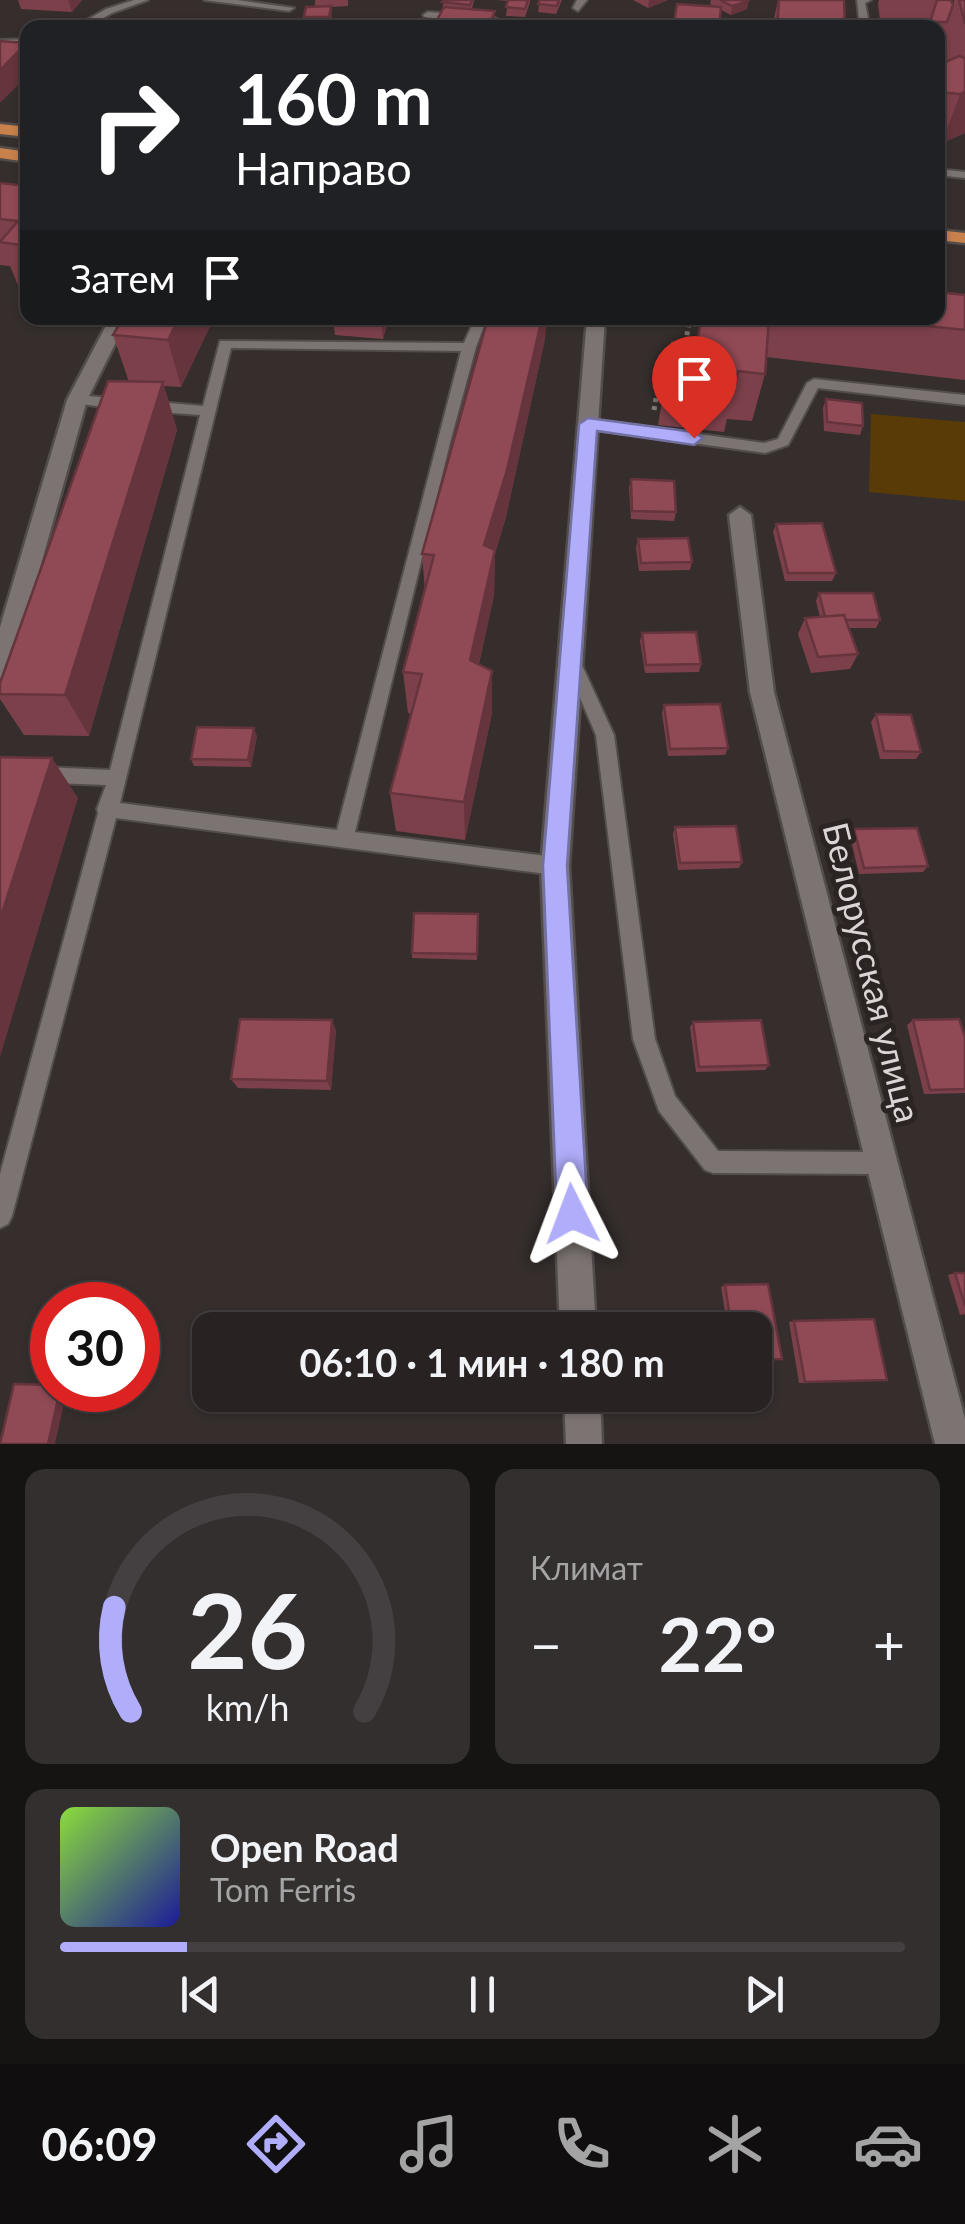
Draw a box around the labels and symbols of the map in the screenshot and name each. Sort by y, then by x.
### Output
pin [652,336,737,439]
street label: Белорусская улица [815,818,931,1126]
position arrow [520,1162,624,1266]
speed limit sign: 30 [30,1282,160,1412]

